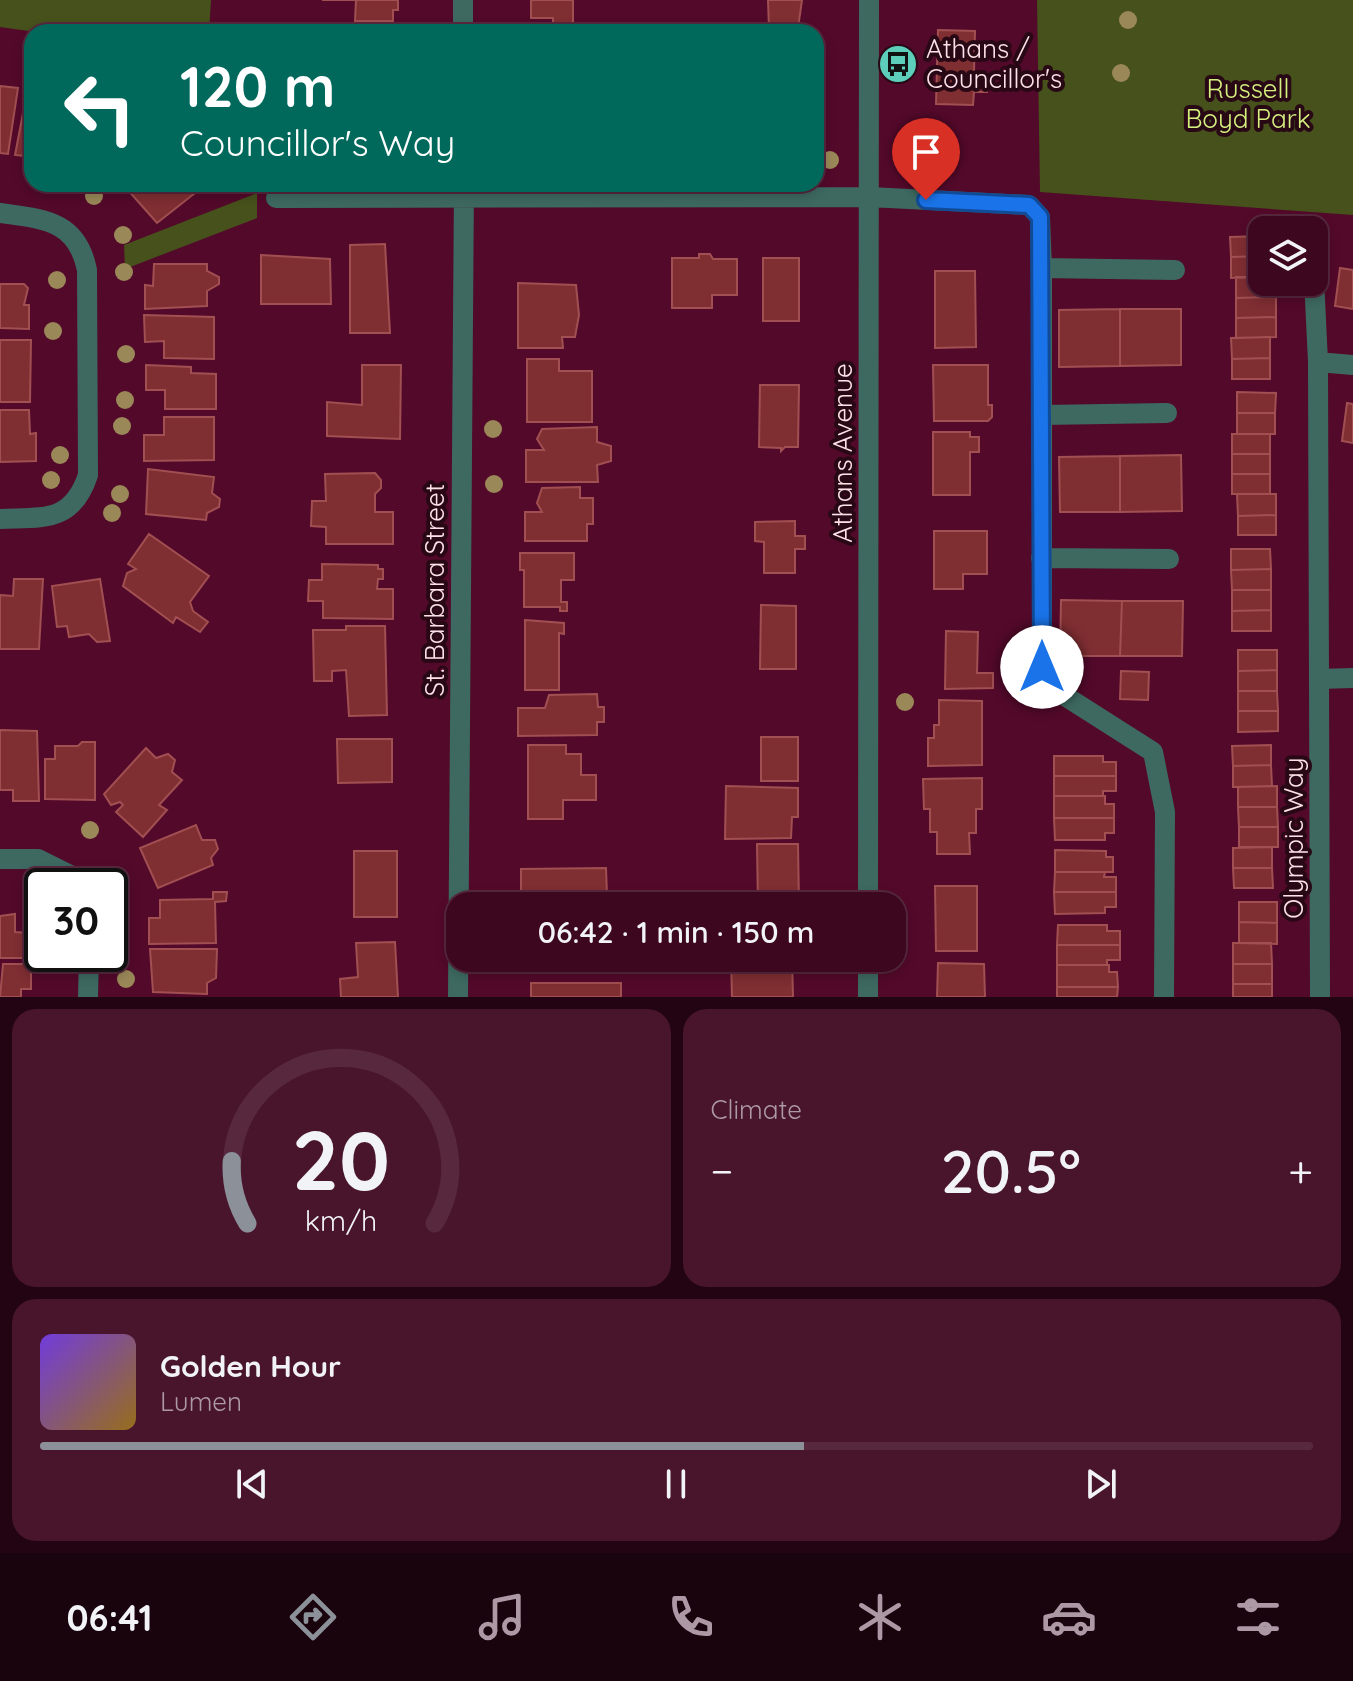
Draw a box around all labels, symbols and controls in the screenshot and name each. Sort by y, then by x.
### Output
place label: Athans / Councillor's [926,32,1062,95]
bus stop icon: Athans / Councillor's [877,43,919,85]
text: 120 m [180,51,335,121]
icon: left [48,56,152,160]
park label: Russell Boyd Park [1185,72,1311,135]
pin [892,118,960,200]
text: Councillor's Way [180,120,455,165]
icon: arrive [904,130,948,174]
map controls [1248,216,1328,296]
button: layers [1248,216,1328,296]
street label: Athans Avenue [826,363,859,543]
street label: St. Barbara Street [418,483,451,697]
position arrow [1000,625,1084,709]
street label: Olympic Way [1277,757,1310,919]
speed limit sign: 30 [24,868,128,972]
text: 06:42 · 1 min · 150 m [538,913,814,951]
text: Climate [711,1093,802,1126]
text: 20 [292,1107,390,1211]
text: 20.5° [941,1133,1081,1208]
text: − [711,1143,733,1198]
text: + [1288,1143,1313,1198]
text: km/h [305,1202,378,1238]
text: Golden Hour [160,1347,341,1385]
text: Lumen [160,1385,242,1418]
icon: previous [230,1462,274,1506]
icon: pause [654,1462,698,1506]
icon: next [1079,1462,1123,1506]
icon: directions [285,1589,341,1645]
icon: music [474,1589,530,1645]
icon: phone [663,1589,719,1645]
icon: climate [852,1589,908,1645]
icon: car [1041,1589,1097,1645]
icon: filters [1230,1589,1286,1645]
text: 06:41 [67,1595,152,1640]

